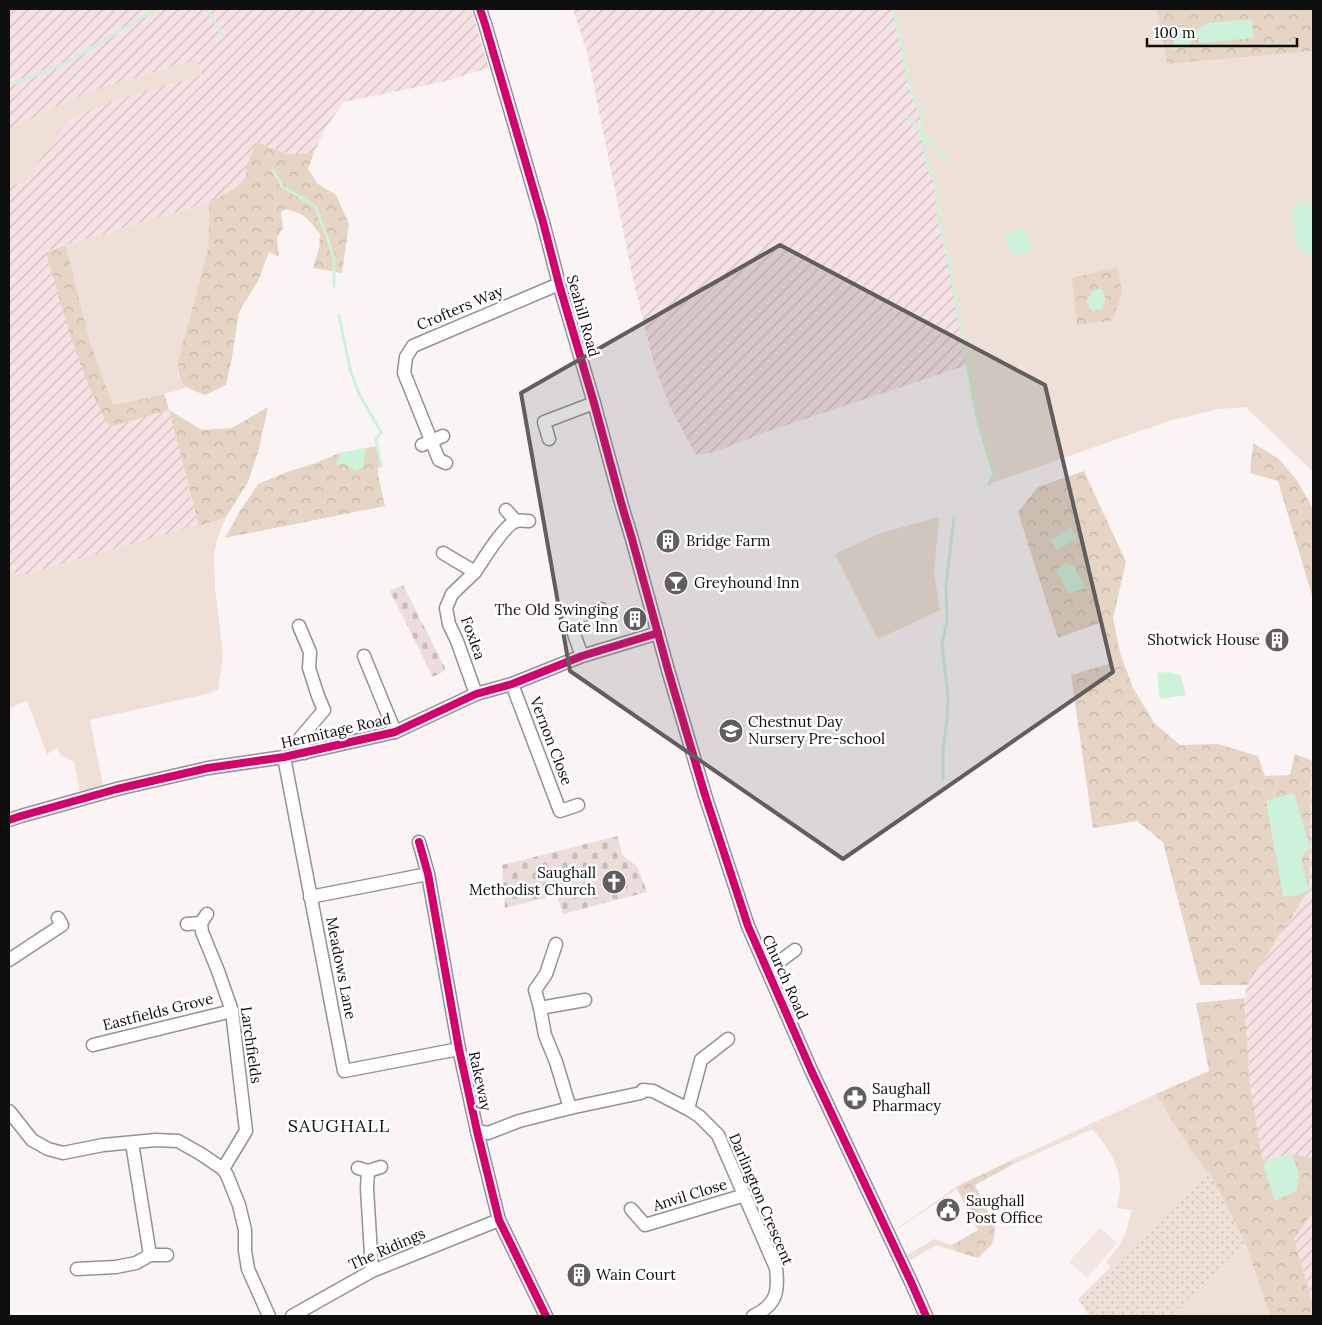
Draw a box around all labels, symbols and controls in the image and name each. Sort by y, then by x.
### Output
scale bar [1147,15,1297,47]
text: 100 m [1154,23,1195,42]
street label: Seahill Road [563,273,604,359]
street label: Crofters Way [414,281,506,334]
building icon: Bridge Farm [655,528,681,554]
place label: Bridge Farm [686,531,770,550]
bar icon: Greyhound Inn [663,570,689,596]
place label: Greyhound Inn [694,573,800,592]
place label: The Old Swinging Gate Inn [494,600,619,636]
building icon: The Old Swinging Gate Inn [622,606,648,632]
street label: Foxlea [457,614,490,662]
building icon: Shotwick House [1264,627,1290,653]
place label: Shotwick House [1147,630,1260,649]
street label: Vernon Close [526,693,577,788]
street label: Hermitage Road [279,709,393,752]
place label: Chestnut Day Nursery Pre-school [748,712,885,748]
school or university icon: Chestnut Day Nursery Pre-school [718,718,744,744]
place label: Saughall Methodist Church [469,863,596,899]
church icon: Saughall Methodist Church [601,869,627,895]
street label: Meadows Lane [322,915,361,1021]
street label: Church Road [758,932,813,1022]
street label: Eastfields Grove [101,989,215,1034]
street label: Larchfields [237,1005,266,1085]
street label: Rakeway [465,1049,496,1113]
place label: Saughall Pharmacy [872,1079,941,1115]
pharmacy icon: Saughall Pharmacy [842,1085,868,1111]
district label: SAUGHALL [288,1114,390,1137]
street label: Darlington Crescent [725,1130,798,1268]
street label: Anvil Close [650,1174,729,1215]
place label: Saughall Post Office [966,1191,1043,1227]
public building icon: Saughall Post Office [935,1197,961,1223]
street label: The Ridings [346,1223,428,1274]
building icon: Wain Court [566,1262,592,1288]
place label: Wain Court [596,1265,676,1284]

